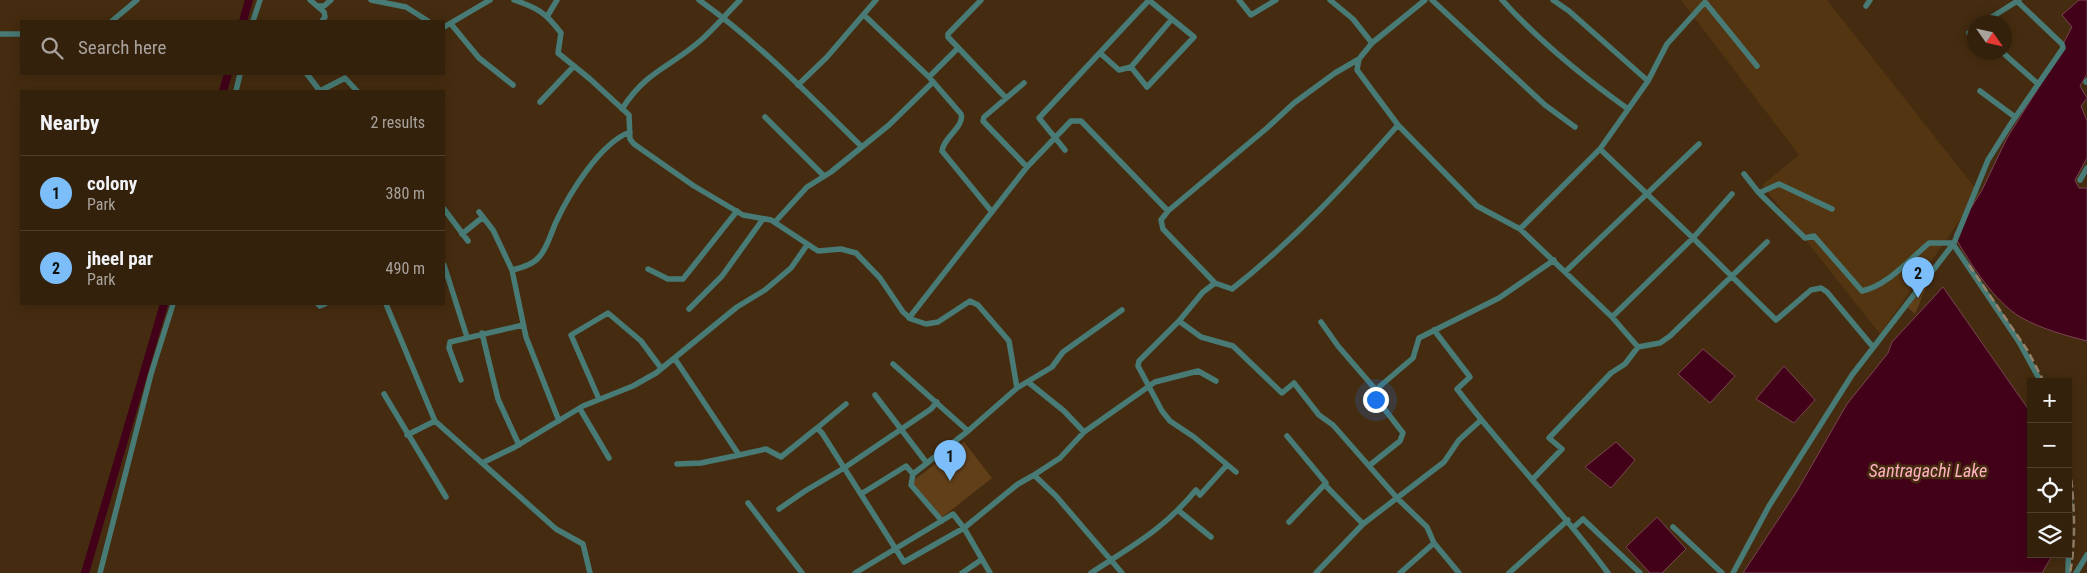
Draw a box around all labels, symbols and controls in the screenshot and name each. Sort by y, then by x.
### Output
north arrow [1967,15,2012,60]
search box [20,20,445,75]
icon: search [38,34,66,62]
text: Search here [78,36,166,59]
text: Nearby [40,111,99,135]
text: 2 results [370,113,425,132]
text: colony [87,172,137,195]
text: 1 [52,184,60,203]
text: 380 m [386,184,425,203]
text: Park [87,195,116,214]
text: jheel par [87,247,153,270]
pin: 2 [1902,257,1934,298]
text: 2 [52,259,60,278]
text: 490 m [386,259,425,278]
text: Park [87,270,116,289]
map controls [2027,378,2072,558]
button: + [2027,378,2072,423]
your location [1363,387,1389,413]
button: − [2027,423,2072,468]
pin: 1 [934,440,966,481]
water label: Santragachi Lake [1869,460,1987,481]
button: locate [2027,468,2072,513]
button: layers [2027,513,2072,558]

